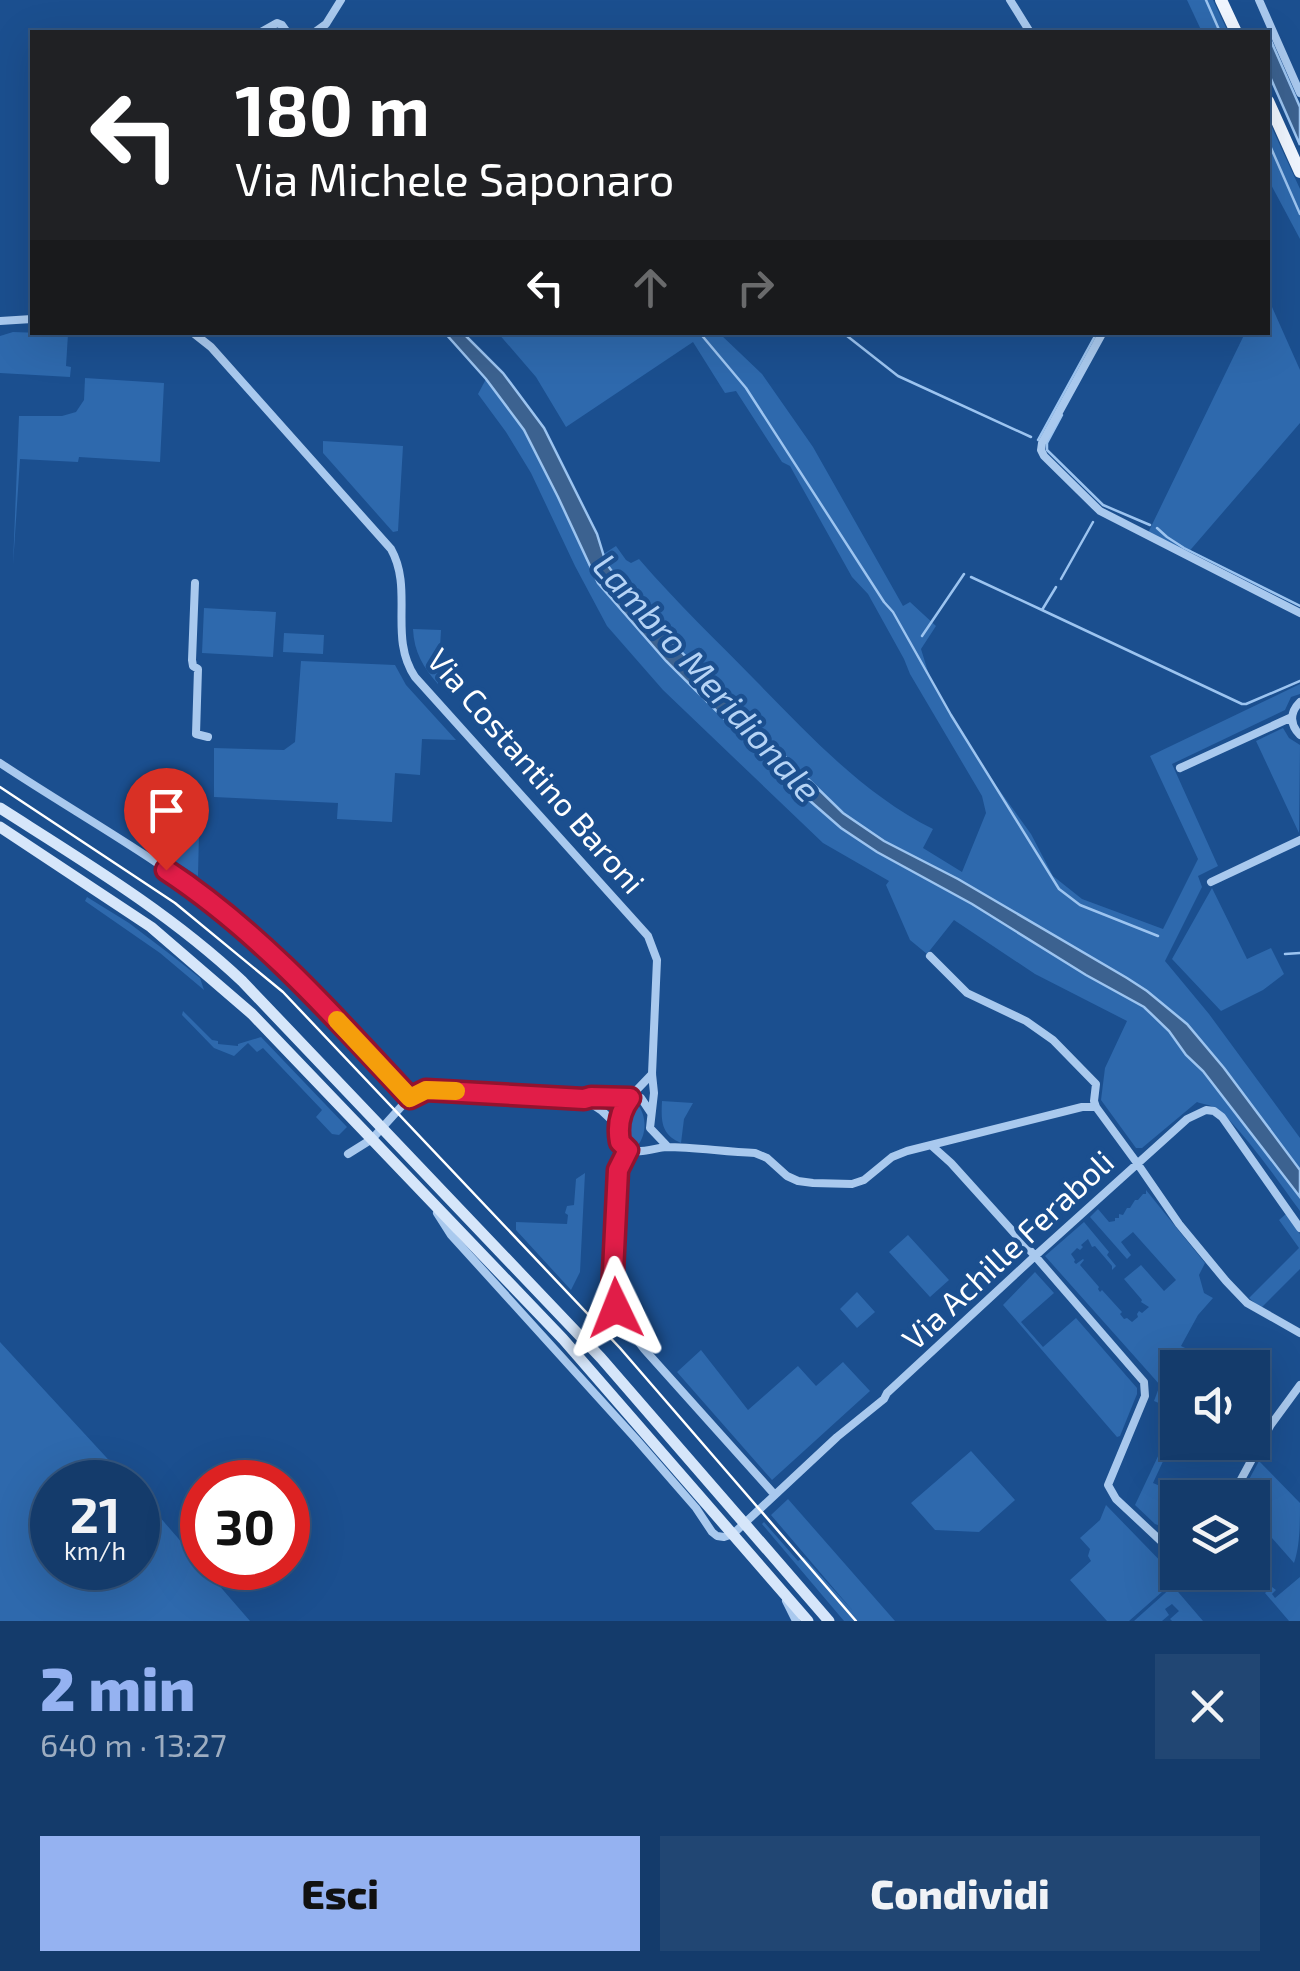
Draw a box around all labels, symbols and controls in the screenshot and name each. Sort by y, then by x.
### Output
text: 180 m [235,66,430,150]
icon: left [70,70,200,200]
text: Via Michele Saponaro [235,151,674,205]
icon: left [518,260,573,315]
icon: ahead [623,260,678,315]
icon: right [728,260,783,315]
water label: Lambro Meridionale [586,544,830,810]
street label: Via Costantino Baroni [420,640,654,900]
pin [124,768,209,871]
icon: arrive [139,783,194,838]
street label: Via Achille Feraboli [893,1141,1121,1357]
position arrow [564,1256,668,1360]
map controls [1160,1350,1270,1590]
button: sound [1160,1350,1270,1460]
speed limit sign: 30 [180,1460,310,1590]
button: layers [1160,1480,1270,1590]
text: 21 [70,1483,120,1543]
text: km/h [64,1535,126,1565]
text: 2 min [40,1651,195,1723]
button: close [1155,1654,1260,1759]
text: 640 m · 13:27 [40,1725,227,1763]
button: Esci [40,1836,640,1951]
button: Condividi [660,1836,1260,1951]

